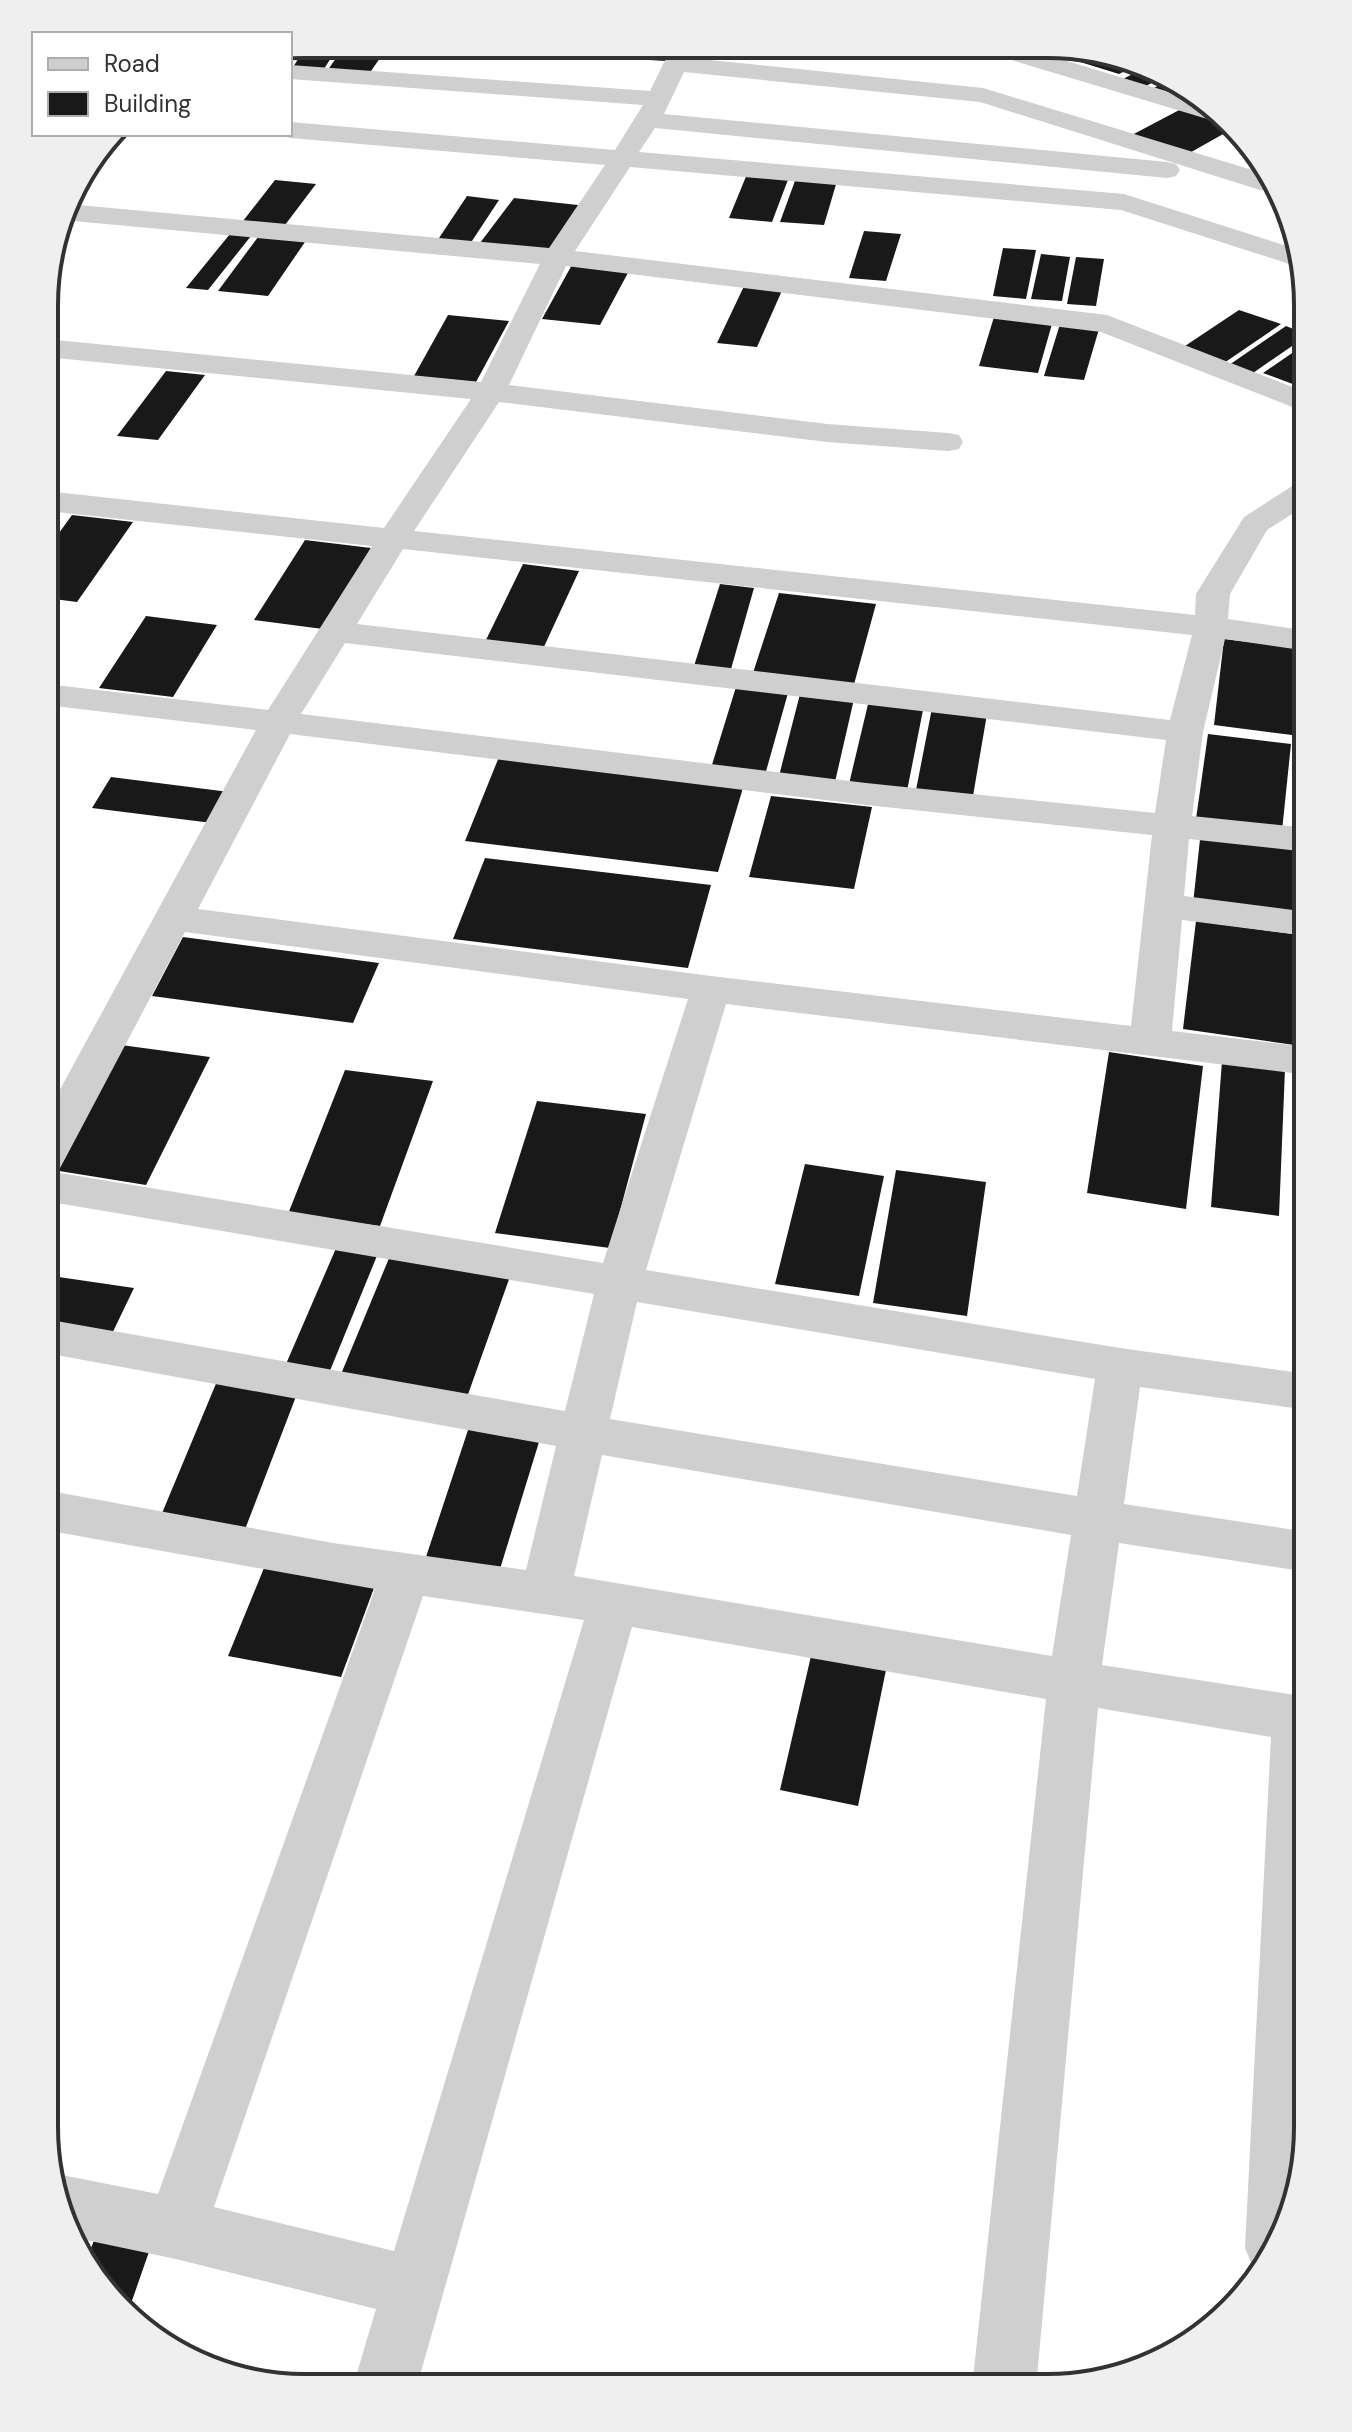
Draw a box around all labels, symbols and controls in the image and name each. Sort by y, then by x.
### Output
legend [32,32,292,136]
text: Road [104,48,160,79]
text: Building [104,88,191,119]

